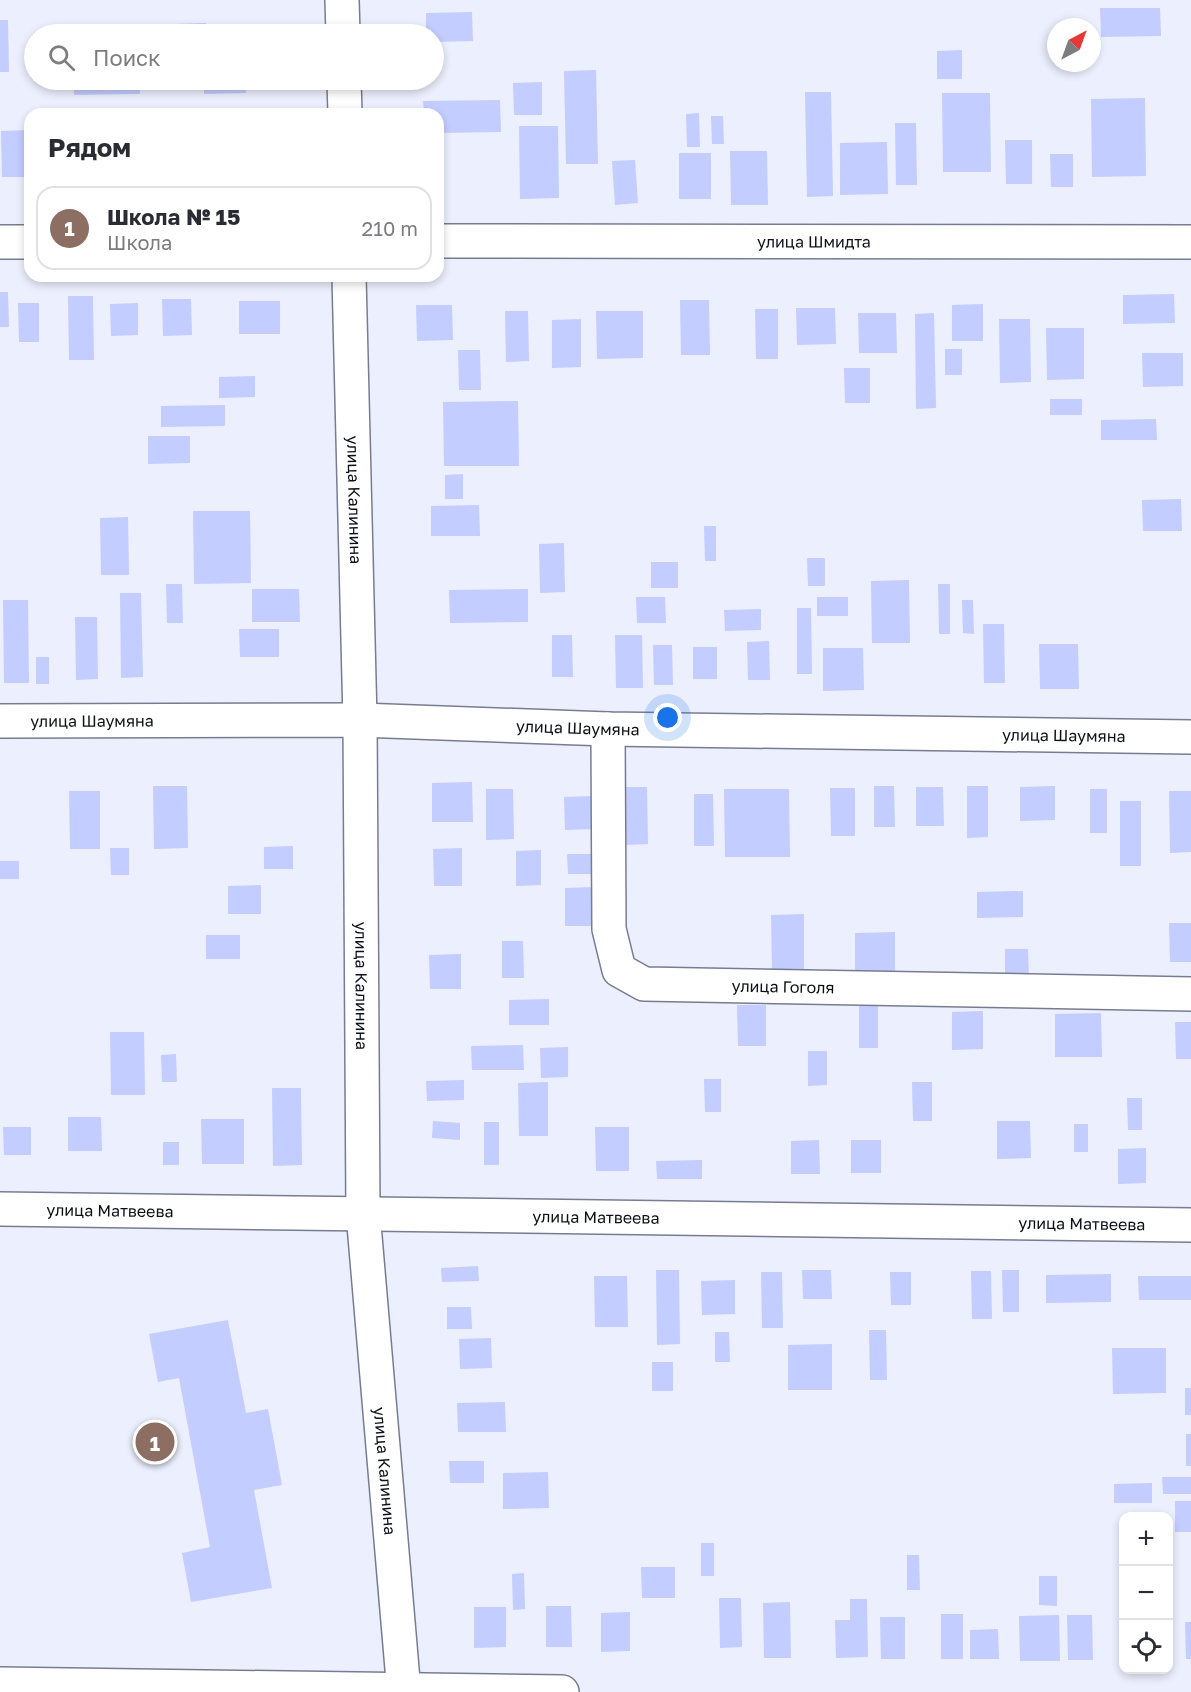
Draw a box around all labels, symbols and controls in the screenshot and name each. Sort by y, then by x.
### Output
north arrow [1047,18,1101,72]
search box [24,24,444,90]
icon: search [45,41,78,74]
text: Поиск [93,44,161,71]
text: Рядом [48,132,131,163]
text: Школа № 15 [107,203,240,230]
text: 1 [64,216,75,240]
text: 210 m [362,216,418,240]
text: Школа [107,230,172,254]
street label: улица Шмидта [757,231,871,252]
street label: улица Калинина [343,435,366,564]
your location [653,703,682,732]
street label: улица Шаумяна [30,711,154,731]
street label: улица Шаумяна [516,716,640,739]
street label: улица Шаумяна [1002,724,1126,746]
street label: улица Калинина [351,922,372,1050]
street label: улица Гоголя [731,976,835,997]
street label: улица Матвеева [46,1200,174,1221]
street label: улица Матвеева [532,1206,660,1228]
street label: улица Матвеева [1018,1213,1146,1234]
street label: улица Калинина [370,1406,401,1536]
pin: 1 [136,1420,174,1464]
map controls [1119,1512,1173,1674]
button: + [1119,1512,1173,1566]
button: − [1119,1566,1173,1620]
button: locate [1119,1620,1173,1674]

